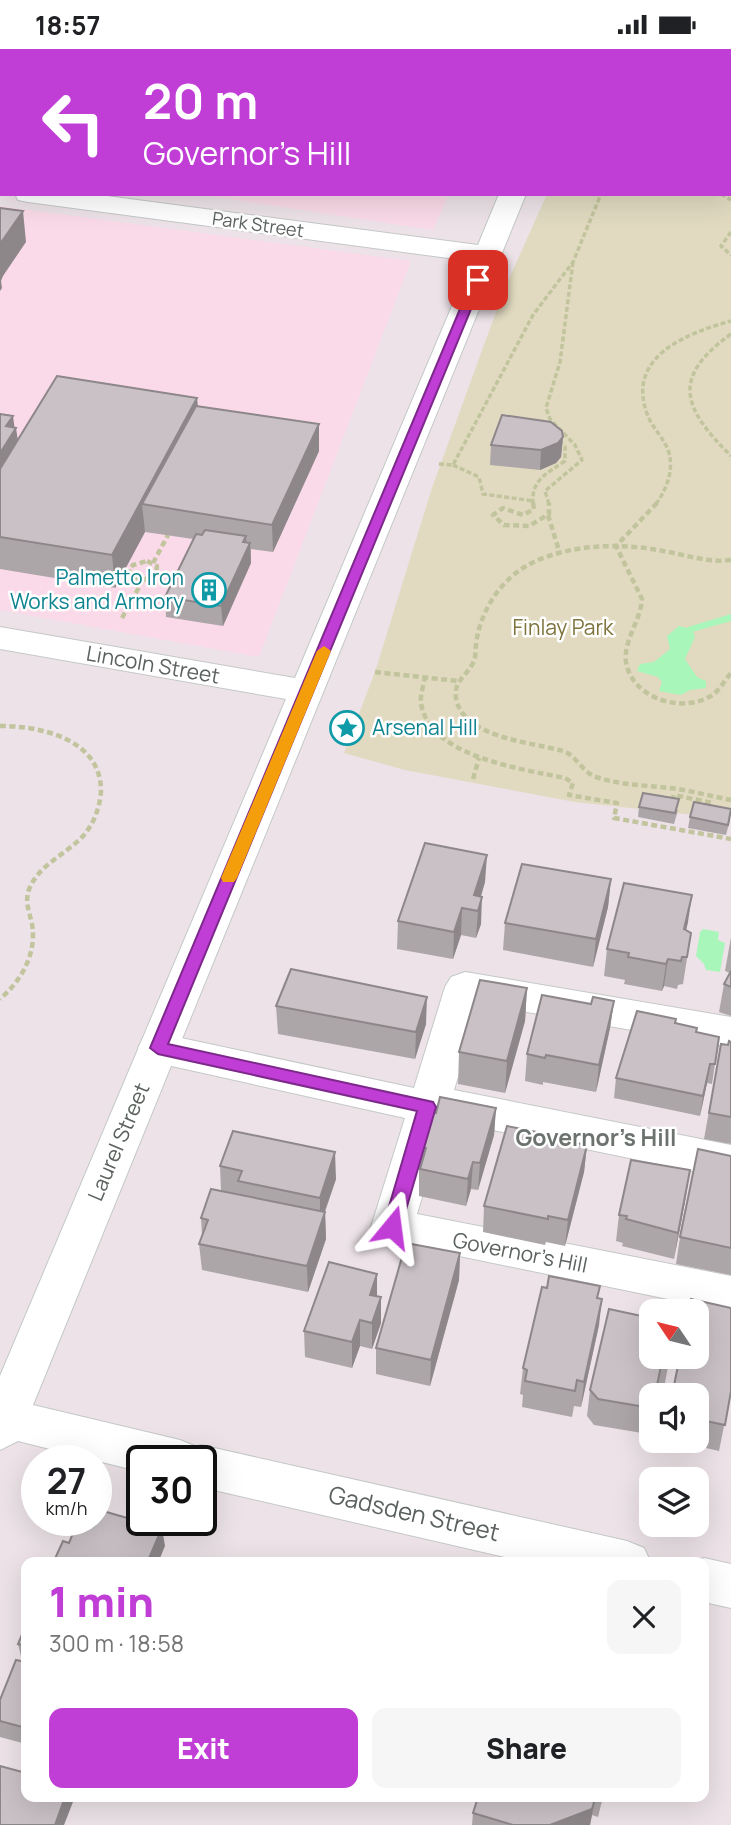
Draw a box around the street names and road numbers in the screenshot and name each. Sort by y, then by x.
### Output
street label: Park Street [211,206,306,242]
street label: Lincoln Street [84,639,222,690]
street label: Laurel Street [81,1078,155,1205]
street label: Governor's Hill [450,1225,590,1279]
street label: Gadsden Street [326,1477,503,1548]

